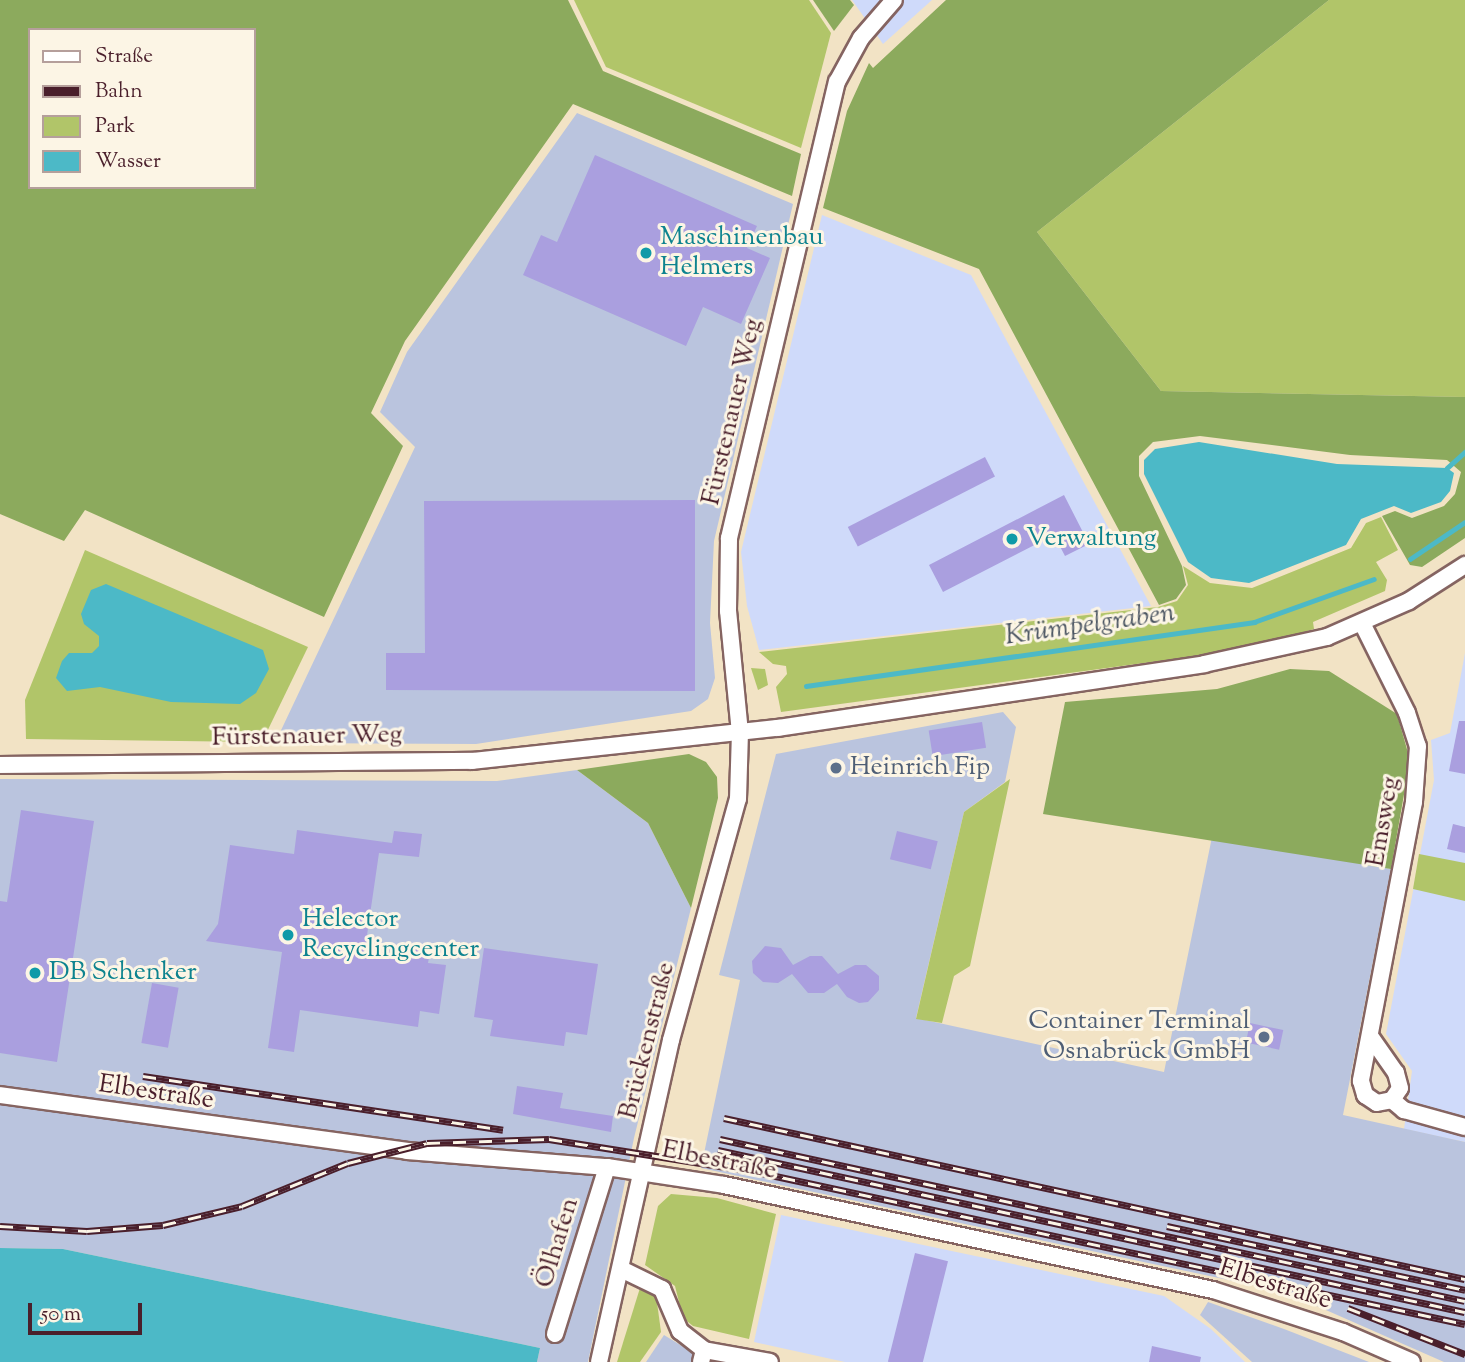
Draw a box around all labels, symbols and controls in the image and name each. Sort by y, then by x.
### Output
legend [28,28,256,189]
text: Straße [95,42,153,72]
text: Bahn [95,77,143,107]
text: Park [95,112,135,142]
text: Wasser [95,147,161,177]
place label: Maschinenbau Helmers [660,222,824,284]
marker: Maschinenbau Helmers [638,245,654,261]
street label: Fürstenauer Weg [696,316,770,508]
place label: Verwaltung [1026,523,1156,555]
marker: Verwaltung [1004,531,1020,547]
water label: Krümpelgraben [1003,596,1177,654]
street label: Fürstenauer Weg [212,720,402,754]
place label: Heinrich Fip [850,752,990,784]
marker: Heinrich Fip [828,760,844,776]
street label: Emsweg [1361,775,1407,869]
place label: Helector Recyclingcenter [302,904,479,965]
marker: Helector Recyclingcenter [280,927,296,943]
place label: DB Schenker [49,957,197,989]
street label: Brückenstraße [613,959,683,1123]
marker: DB Schenker [27,965,43,981]
place label: Container Terminal Osnabrück GmbH [1028,1006,1250,1068]
marker: Container Terminal Osnabrück GmbH [1256,1029,1272,1045]
street label: Elbestraße [96,1069,216,1117]
street label: Elbestraße [659,1135,779,1187]
street label: Ölhafen [530,1194,586,1292]
street label: Elbestraße [1215,1253,1335,1317]
scale bar [32,1288,145,1332]
text: 50 m [41,1300,81,1330]

